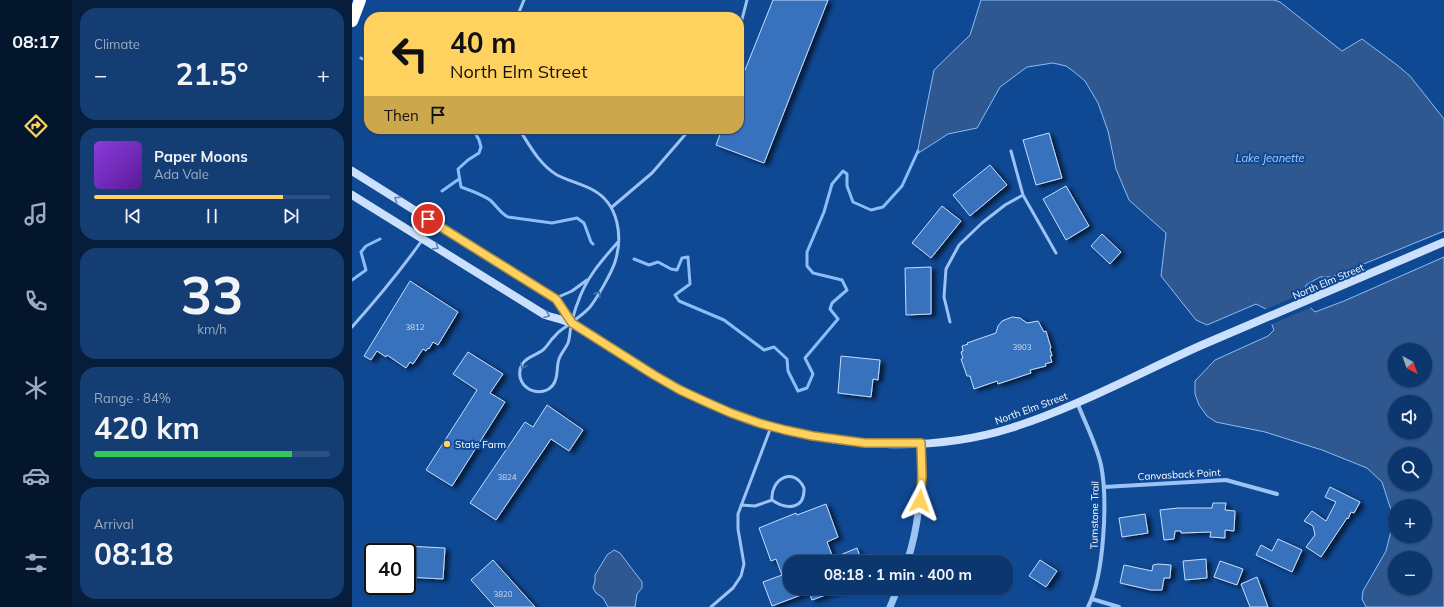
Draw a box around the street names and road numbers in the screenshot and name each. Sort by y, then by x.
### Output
street label: North Elm Street [1291,260,1366,302]
street label: North Elm Street [993,389,1070,428]
street label: Canvasback Point [1137,466,1221,483]
street label: Turnstone Trail [1087,481,1102,549]

